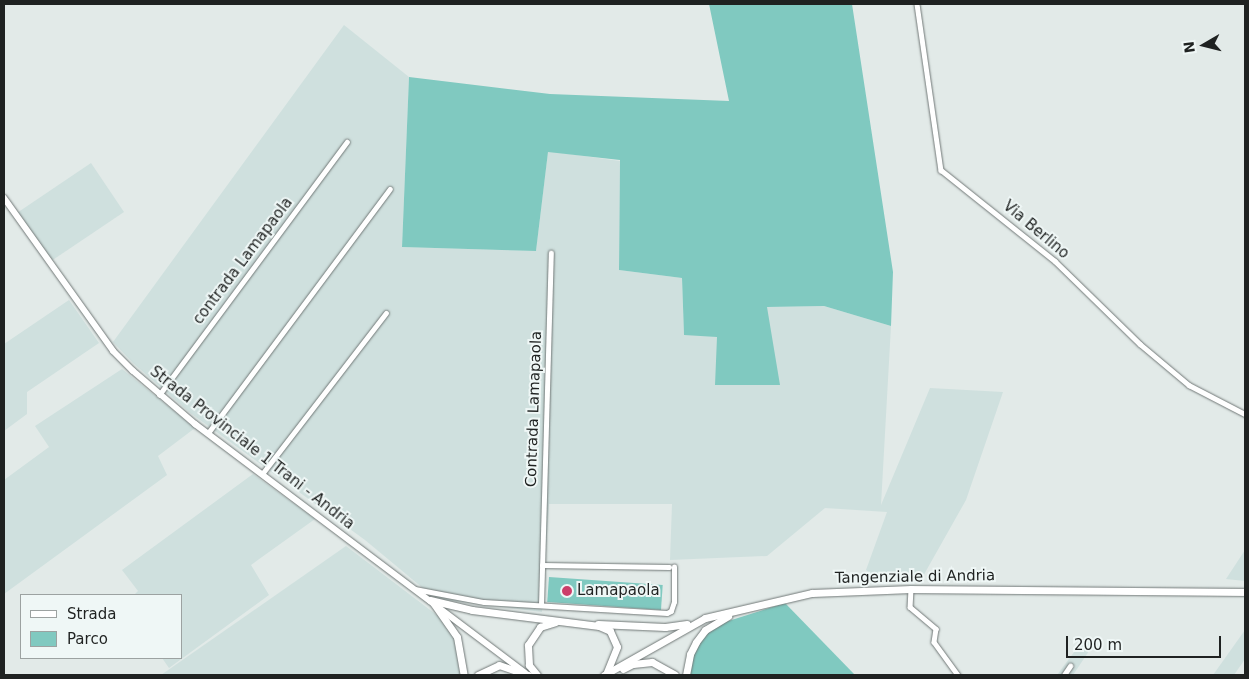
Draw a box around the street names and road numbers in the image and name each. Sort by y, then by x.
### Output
street label: contrada Lamapaola [189,194,297,328]
street label: Via Berlino [999,197,1073,263]
street label: Contrada Lamapaola [522,330,546,488]
street label: Strada Provinciale 1 Trani - Andria [146,363,358,533]
street label: Tangenziale di Andria [835,567,995,587]

